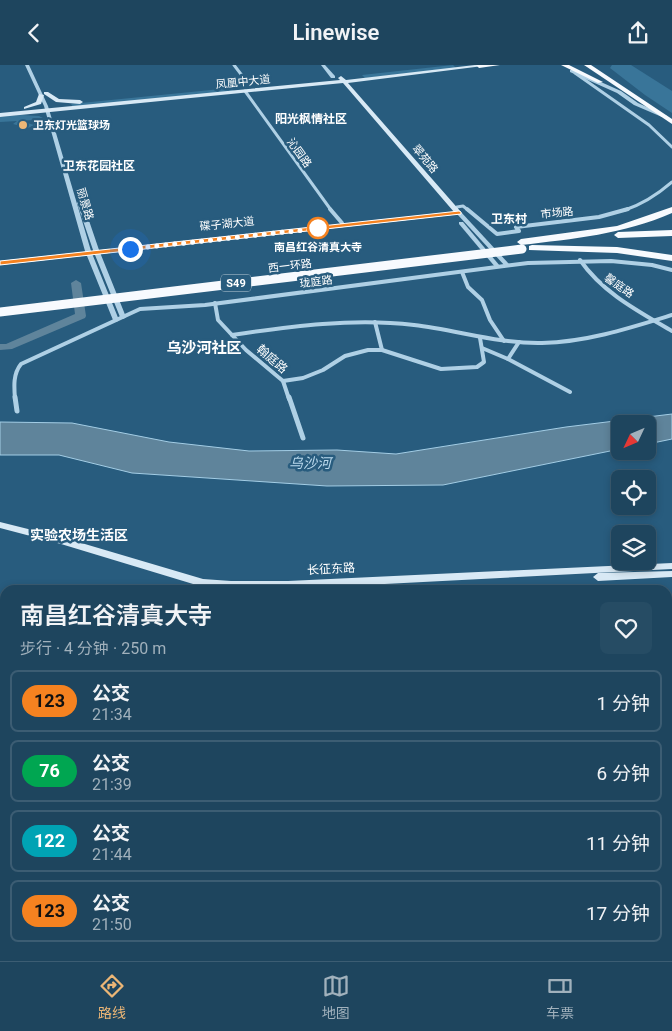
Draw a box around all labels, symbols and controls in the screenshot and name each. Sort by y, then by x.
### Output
icon: back [20,19,48,47]
icon: share [624,19,652,47]
text: Linewise [293,20,379,45]
street label: 凤凰中大道 [215,73,271,91]
district label: 阳光枫情社区 [275,112,347,126]
marker: 卫东灯光篮球场 [17,119,29,131]
place label: 卫东灯光篮球场 [33,119,110,132]
street label: 沁园路 [284,136,314,170]
street label: 翠苑路 [409,142,441,176]
district label: 卫东花园社区 [63,159,135,173]
street label: 丽景路 [74,186,96,222]
street label: 市场路 [540,205,574,221]
district label: 卫东村 [491,212,527,226]
street label: 碟子湖大道 [199,215,255,233]
marker: 南昌红谷清真大寺 [307,217,329,239]
your location [118,237,143,262]
place label: 南昌红谷清真大寺 [274,241,362,254]
street label: 西一环路 [267,257,313,275]
street label: 馨庭路 [602,271,636,301]
street label: 珑庭路 [299,274,333,290]
road number: S49 [221,275,251,292]
district label: 乌沙河社区 [166,339,242,357]
street label: 翰庭路 [254,342,290,376]
north arrow [611,415,656,460]
map controls [611,415,656,570]
water label: 乌沙河 [289,455,334,471]
button: locate [611,470,656,515]
button: layers [611,525,656,570]
district label: 实验农场生活区 [30,527,128,543]
street label: 长征东路 [307,561,355,577]
text: 南昌红谷清真大寺 [20,602,212,630]
button: heart [600,602,652,654]
text: 步行 · 4 分钟 · 250 m [20,639,166,658]
text: 公交 [92,682,130,705]
text: 123 [34,690,65,711]
text: 1 分钟 [597,692,650,715]
text: 21:34 [92,705,132,724]
text: 公交 [92,752,130,775]
text: 76 [39,760,60,781]
text: 6 分钟 [597,762,650,785]
text: 21:39 [92,775,132,794]
text: 公交 [92,822,130,845]
text: 122 [34,830,65,851]
text: 11 分钟 [586,832,650,855]
text: 21:44 [92,845,132,864]
text: 公交 [92,892,130,915]
text: 123 [34,900,65,921]
text: 17 分钟 [586,902,650,925]
text: 21:50 [92,915,132,934]
tab: 路线 [98,972,126,1022]
tab: 地图 [322,972,350,1022]
tab: 车票 [546,972,574,1022]

